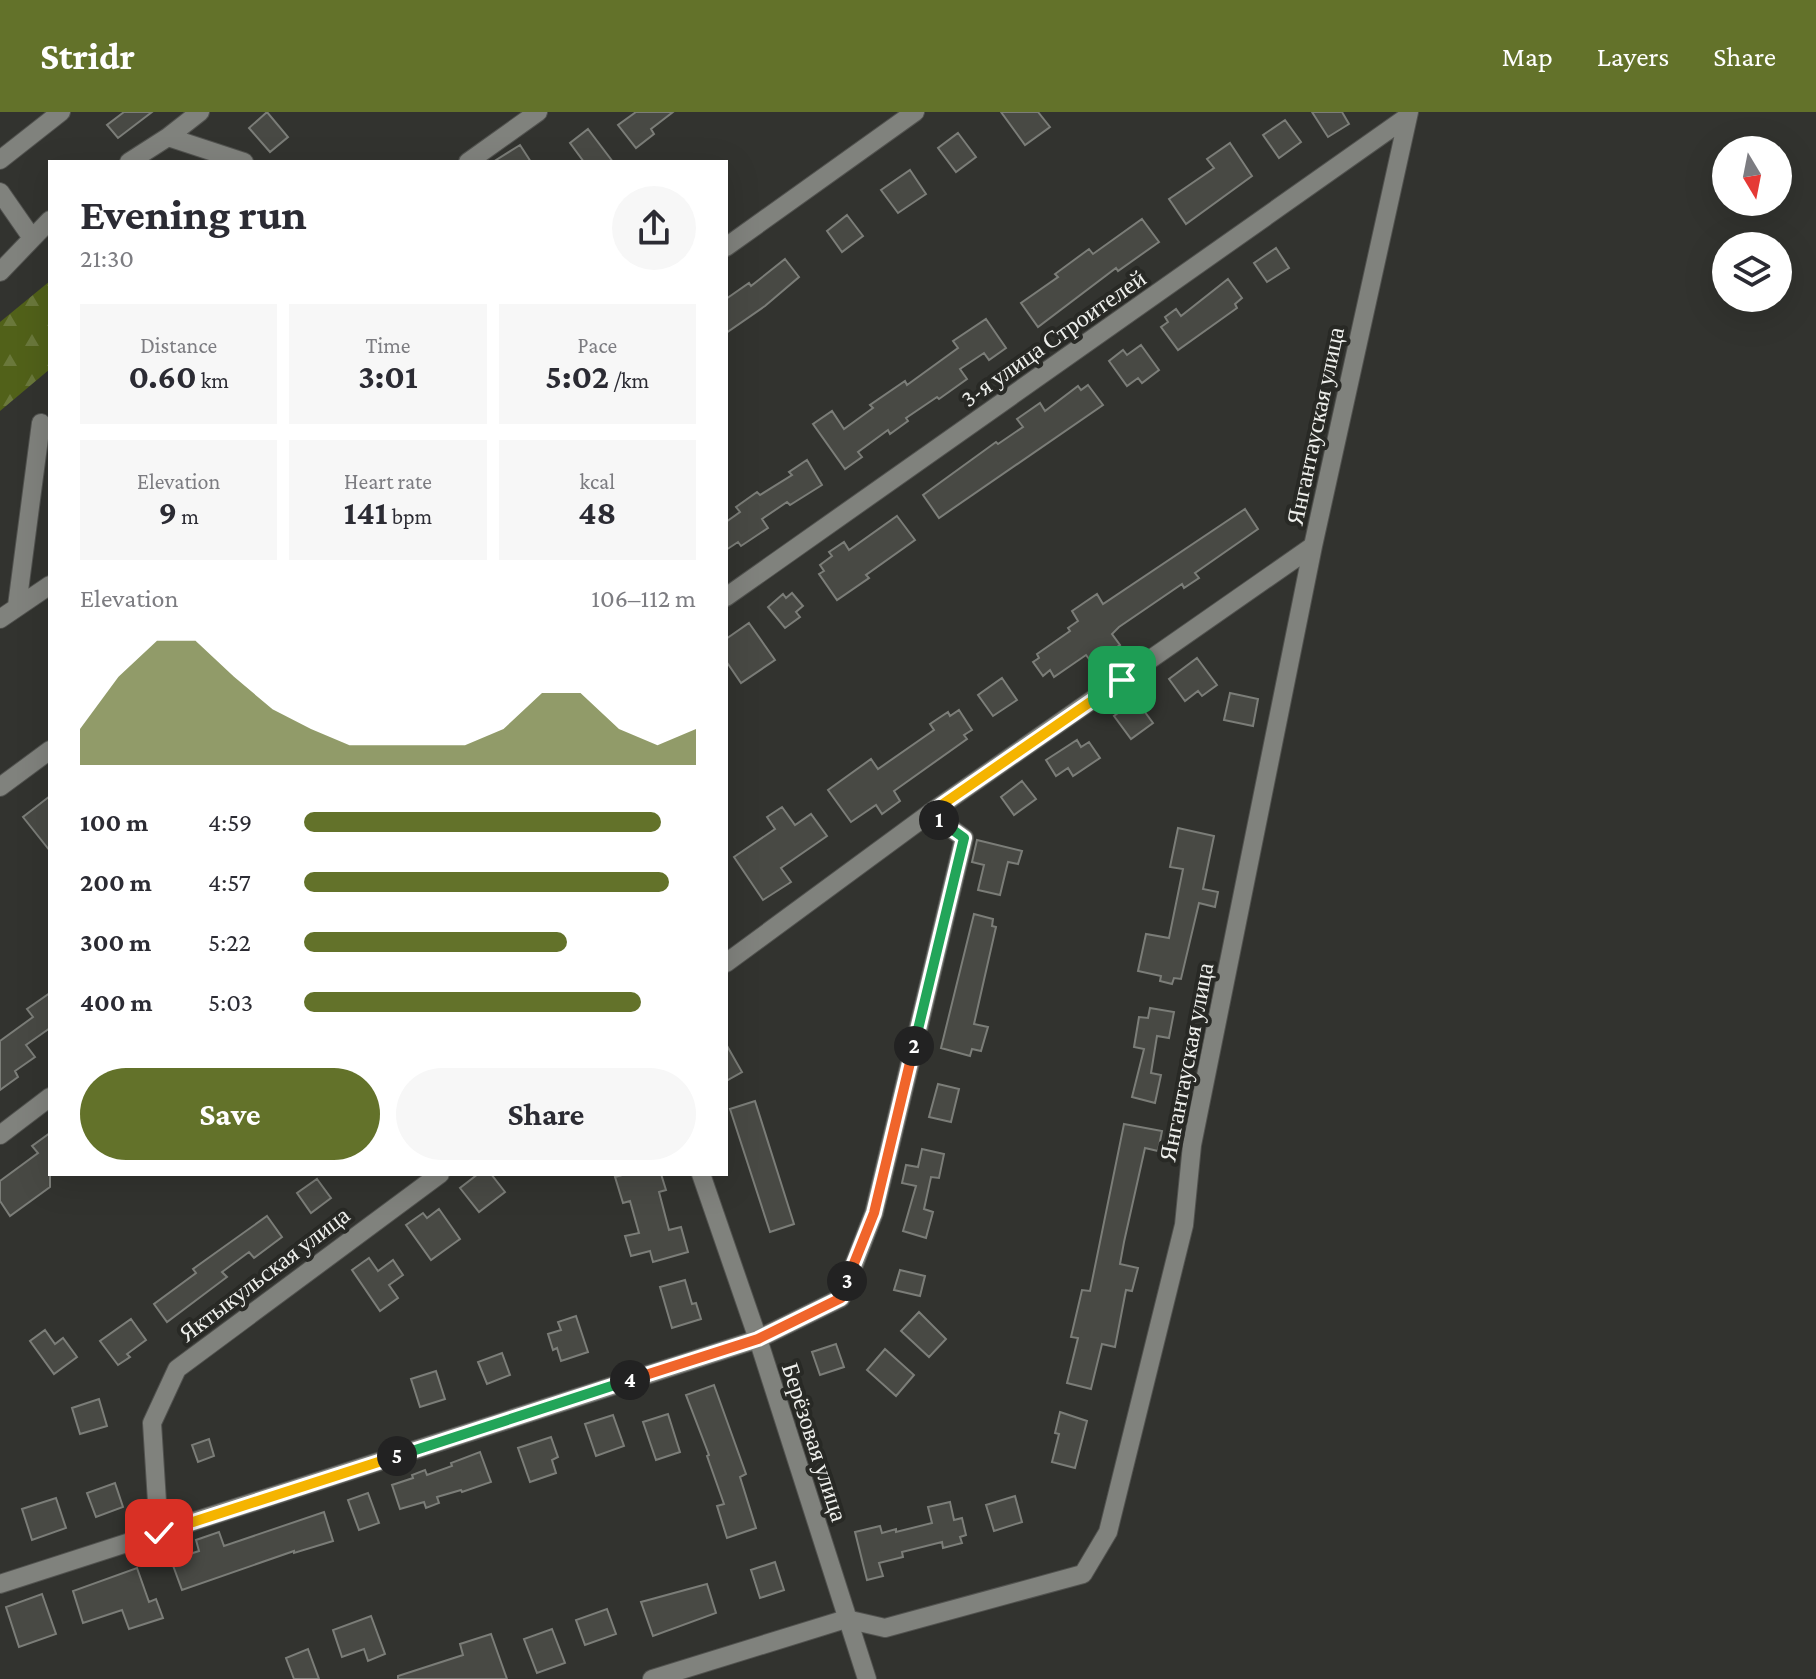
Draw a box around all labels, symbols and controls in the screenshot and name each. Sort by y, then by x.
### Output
text: Stridr [40,35,135,77]
text: Map [1502,41,1553,72]
text: Layers [1597,41,1669,72]
text: Share [1713,41,1776,72]
north arrow [1712,136,1792,216]
map controls [1712,136,1792,312]
button: share [612,186,696,270]
text: Evening run [80,190,307,238]
button: layers [1712,232,1792,312]
text: 21:30 [80,244,134,273]
street label: 3-я улица Строителей [955,264,1151,412]
street label: Янгантауская улица [1281,324,1349,528]
text: Distance [140,333,217,358]
text: Time [365,333,411,358]
text: Pace [578,333,617,358]
text: 0.60 [128,358,197,395]
text: 3:01 [358,358,418,395]
text: 5:02 [545,358,609,395]
text: km [197,368,229,393]
text: /km [609,368,649,393]
text: Elevation [137,469,220,494]
text: Heart rate [344,469,432,494]
text: kcal [580,469,615,494]
text: 9 [158,494,177,531]
text: 141 [344,494,388,531]
text: 48 [578,494,616,531]
text: m [177,504,199,529]
text: bpm [388,504,432,529]
text: Elevation [80,584,178,613]
text: 106–112 m [591,584,696,613]
pin [1088,646,1156,714]
icon: arrive [1100,658,1144,702]
pin: 1 [919,800,959,840]
text: 1 [935,807,943,832]
text: 100 m [80,808,148,837]
text: 4:59 [208,808,252,837]
text: 200 m [80,868,152,897]
text: 4:57 [208,868,251,897]
text: 300 m [80,928,151,957]
text: 5:22 [208,928,251,957]
street label: Янгантауская улица [1153,960,1219,1164]
text: 400 m [80,988,153,1017]
text: 5:03 [208,988,253,1017]
pin: 2 [894,1026,934,1066]
text: 2 [908,1033,920,1058]
button: Save [80,1068,380,1160]
button: Share [396,1068,696,1160]
street label: Яктыкульская улица [173,1201,355,1347]
pin: 3 [827,1261,867,1301]
text: 3 [842,1268,852,1293]
street label: Берёзовая улица [777,1359,853,1525]
pin: 4 [610,1360,650,1400]
text: 4 [624,1367,636,1392]
pin: 5 [377,1436,417,1476]
text: 5 [392,1443,402,1468]
pin [125,1499,193,1567]
icon: check [137,1511,181,1555]

